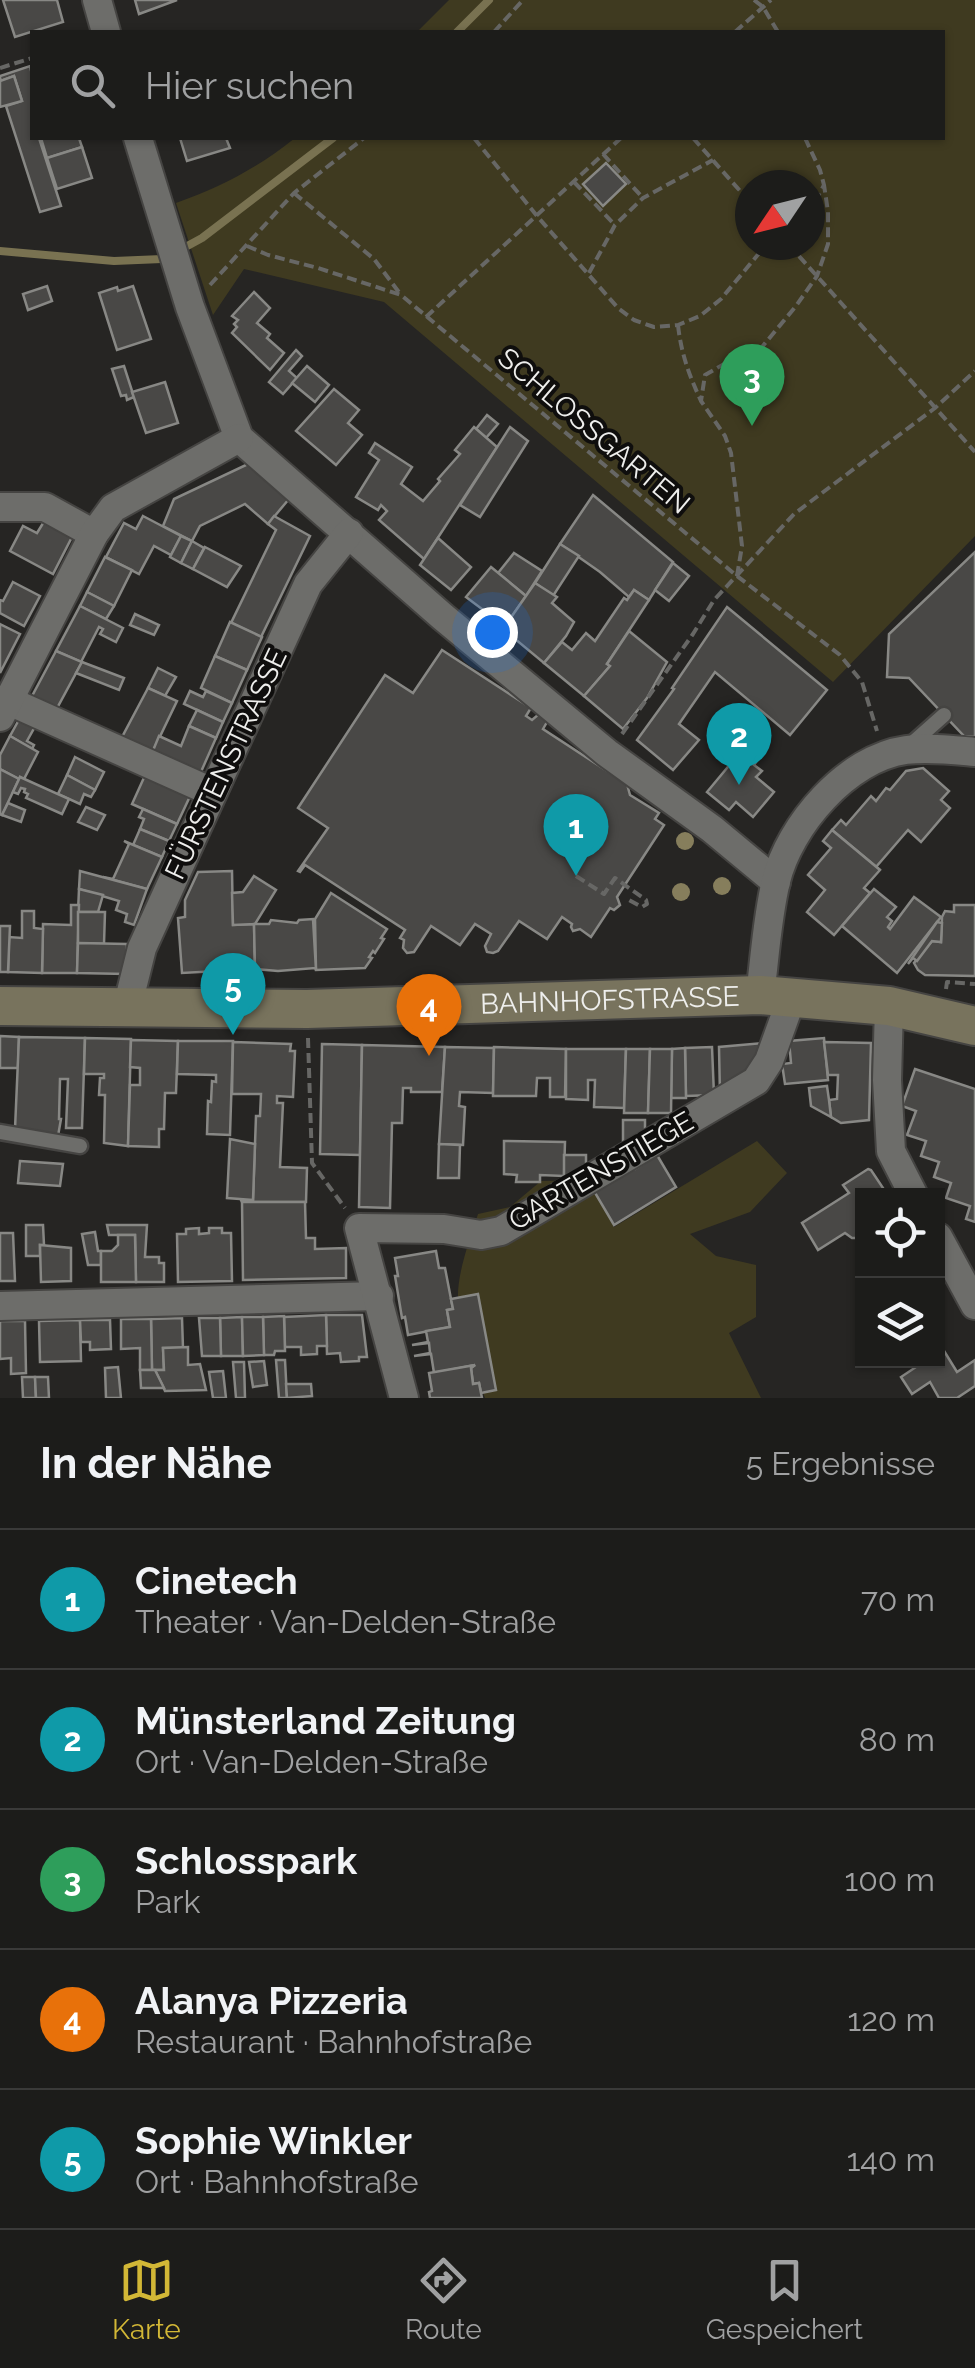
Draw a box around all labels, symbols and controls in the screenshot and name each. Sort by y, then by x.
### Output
search box [30,30,945,140]
icon: search [65,58,120,113]
text: Hier suchen [145,63,354,108]
north arrow [735,170,825,260]
street label: SCHLOSSGARTEN [491,341,697,521]
pin: 3 [720,344,784,426]
your location [467,607,518,658]
street label: FÜRSTENSTRASSE [158,643,294,885]
pin: 2 [706,702,772,785]
pin: 1 [544,794,608,876]
pin: 5 [200,952,266,1035]
pin: 4 [396,974,462,1056]
street label: BAHNHOFSTRASSE [480,979,740,1020]
street label: GARTENSTIEGE [503,1105,699,1237]
map controls [855,1188,945,1368]
button: locate [855,1188,945,1278]
button: layers [855,1278,945,1368]
text: In der Nähe [40,1439,272,1488]
text: 5 Ergebnisse [746,1445,935,1482]
text: Cinetech [135,1558,298,1603]
text: 1 [65,1581,80,1618]
text: 70 m [861,1581,935,1618]
text: Theater · Van-Delden-Straße [135,1603,556,1640]
text: Münsterland Zeitung [135,1698,516,1743]
text: 2 [63,1721,82,1758]
text: 80 m [859,1721,935,1758]
text: Ort · Van-Delden-Straße [135,1743,488,1780]
text: Schlosspark [135,1838,357,1883]
text: 3 [64,1861,81,1898]
text: 100 m [845,1861,935,1898]
text: Park [135,1883,200,1920]
text: Alanya Pizzeria [135,1978,408,2023]
text: 4 [63,2001,82,2038]
text: 120 m [847,2001,935,2038]
text: Restaurant · Bahnhofstraße [135,2023,532,2060]
text: Sophie Winkler [135,2118,412,2163]
text: 5 [64,2141,81,2178]
text: 140 m [847,2141,935,2178]
text: Ort · Bahnhofstraße [135,2163,418,2200]
tab: Karte [112,2253,181,2346]
tab: Route [405,2253,482,2346]
tab: Gespeichert [706,2253,863,2346]

